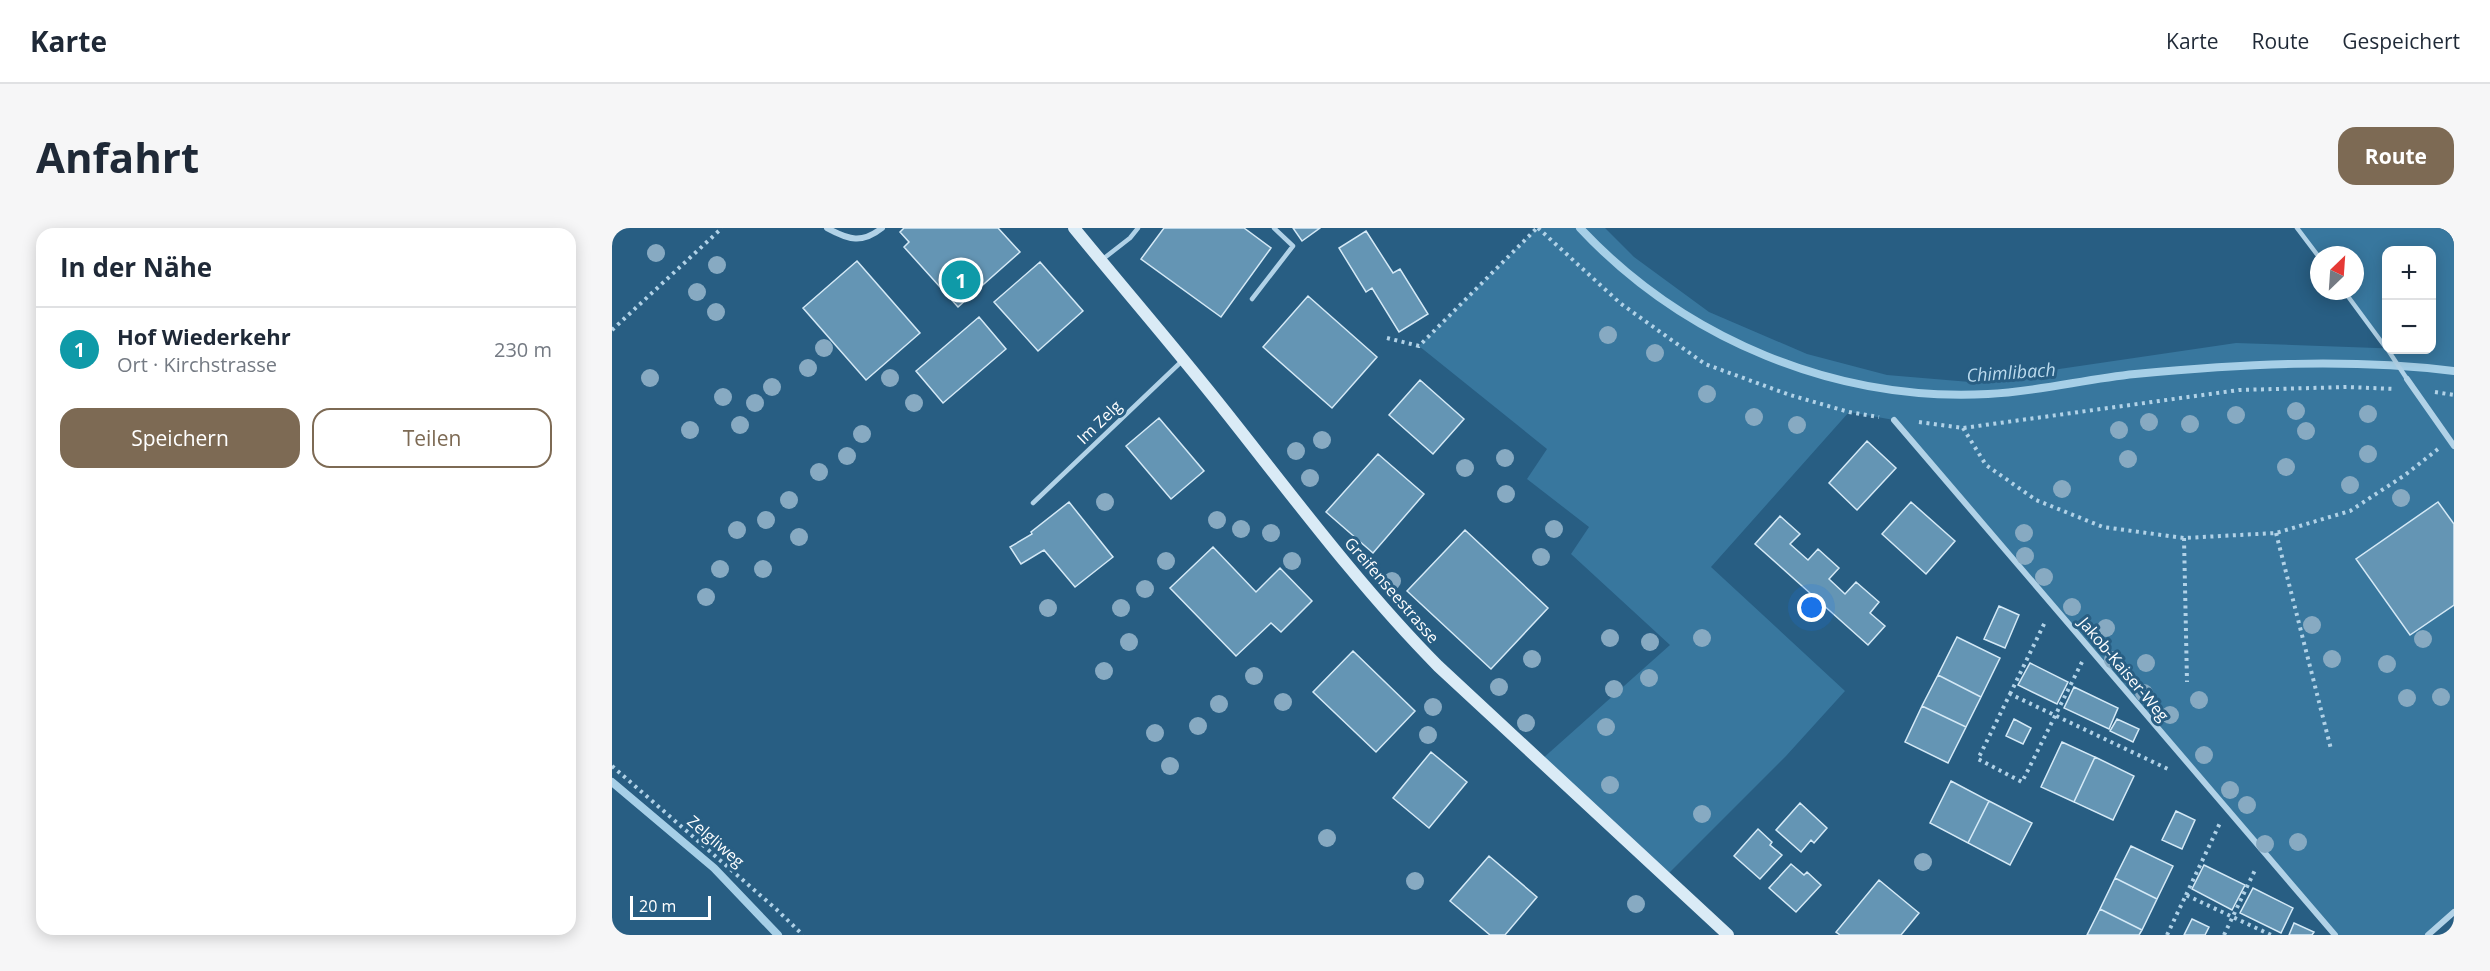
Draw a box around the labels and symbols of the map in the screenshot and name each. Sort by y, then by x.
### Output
north arrow [2310,246,2364,300]
pin: 1 [942,257,980,302]
water label: Chimlibach [1966,357,2056,387]
street label: Im Zelg [1072,395,1126,449]
street label: Greifenseestrasse [1340,532,1444,648]
your location [1797,593,1826,622]
street label: Jakob-Kaiser-Weg [2073,611,2174,726]
street label: Zelgliweg [683,810,749,872]
scale bar [630,893,711,920]

